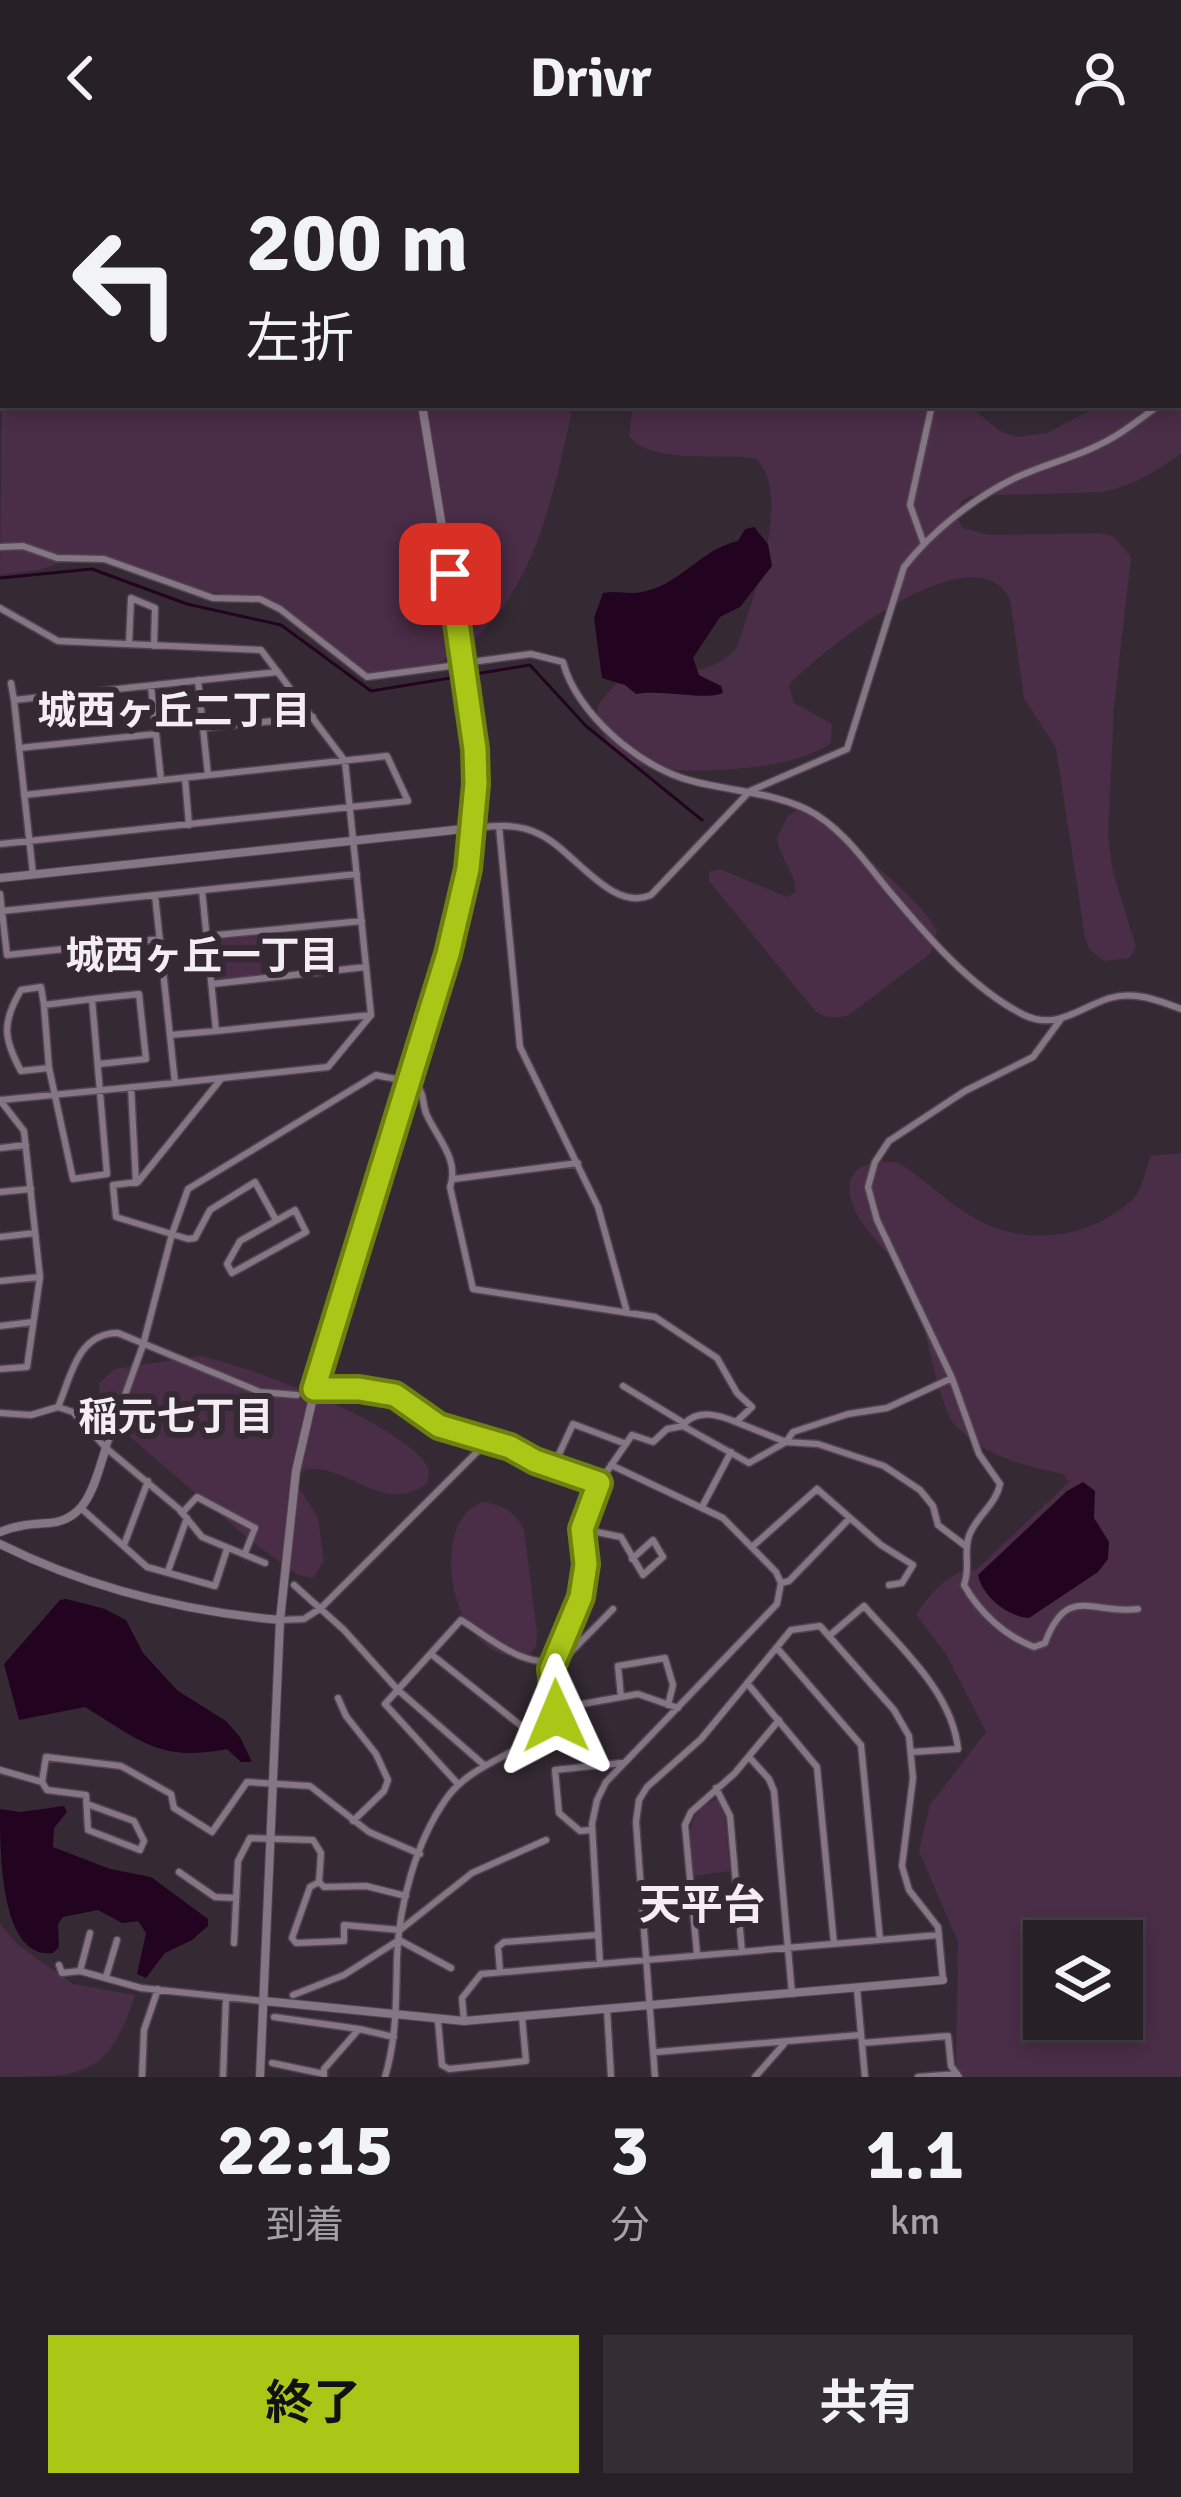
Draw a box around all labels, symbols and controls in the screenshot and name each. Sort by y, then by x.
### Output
icon: back [48,45,114,111]
text: Drivr [530,45,651,112]
icon: person [1067,45,1133,111]
text: 200 m [246,191,468,295]
icon: left [48,204,204,360]
text: 左折 [246,306,354,373]
pin [399,523,501,625]
icon: arrive [417,541,483,607]
district label: 城西ヶ丘二丁目 [37,687,311,735]
district label: 城西ヶ丘一丁目 [65,932,339,980]
district label: 稲元七丁目 [78,1393,274,1441]
position arrow [493,1653,619,1779]
district label: 天平台 [639,1880,765,1931]
map controls [1023,1920,1143,2040]
button: layers [1023,1920,1143,2040]
text: 22:15 [217,2106,393,2195]
text: 3 [610,2106,649,2195]
text: 1.1 [866,2110,964,2199]
text: km [890,2197,940,2245]
text: 到着 [266,2201,344,2249]
text: 分 [610,2201,649,2249]
button: 終了 [48,2335,579,2473]
button: 共有 [603,2335,1133,2473]

